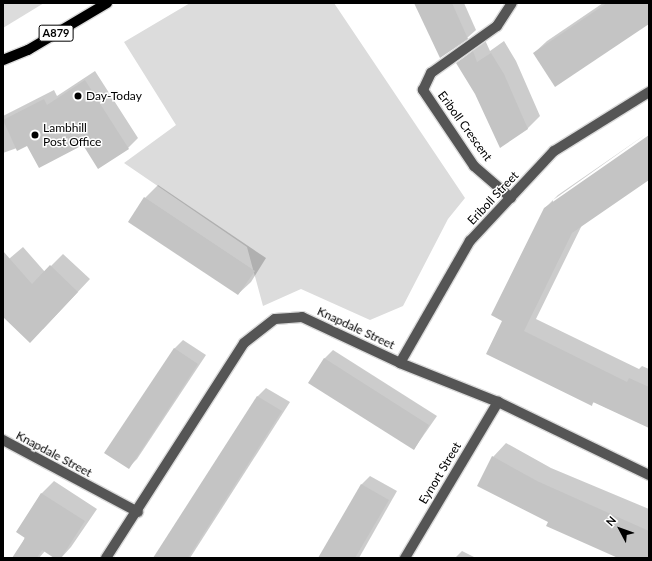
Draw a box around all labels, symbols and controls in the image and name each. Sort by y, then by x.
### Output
road number: A879 [38,24,74,42]
street label: Eriboll Crescent [435,88,495,164]
place label: Day-Today [86,89,142,103]
marker: Day-Today [73,91,83,101]
place label: Lambhill Post Office [43,121,101,149]
marker: Lambhill Post Office [30,130,40,140]
street label: Eriboll Street [465,168,521,228]
street label: Knapdale Street [315,304,397,352]
street label: Knapdale Street [14,428,94,480]
street label: Eynort Street [416,439,464,507]
north arrow [600,509,640,549]
text: N [603,513,618,528]

